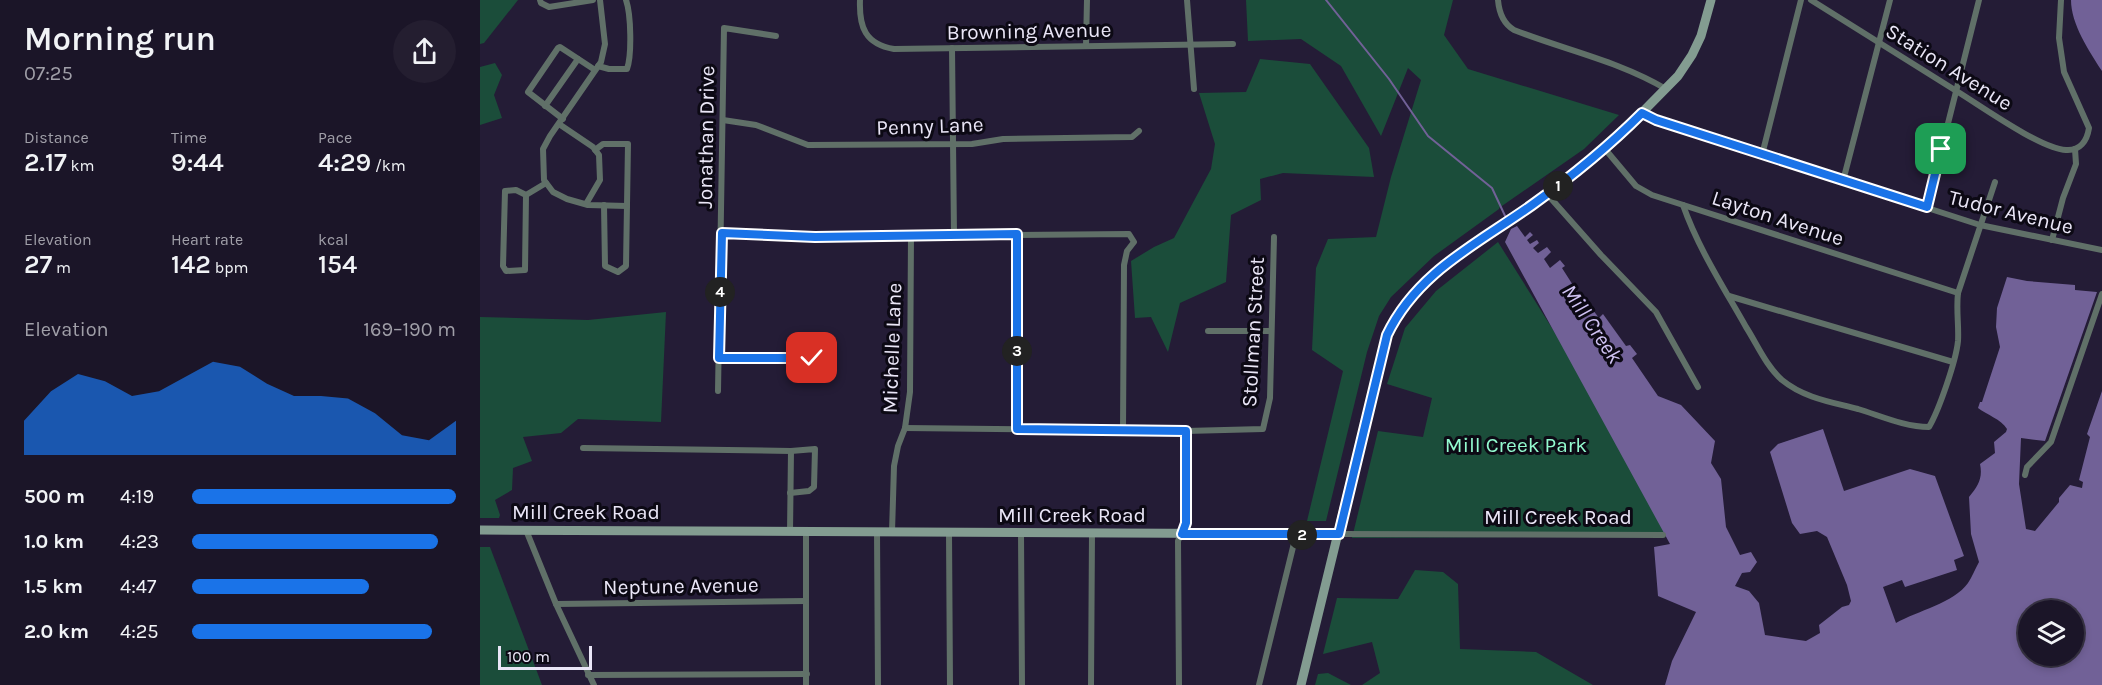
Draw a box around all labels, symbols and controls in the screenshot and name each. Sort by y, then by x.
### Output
street label: Browning Avenue [946,18,1112,44]
street label: Station Avenue [1881,19,2017,115]
text: Morning run [24,20,216,58]
button: share [393,20,456,83]
text: 07:25 [24,62,73,85]
street label: Jonathan Drive [693,65,719,209]
street label: Penny Lane [876,112,984,140]
pin [1915,123,1966,174]
text: Distance [24,128,89,147]
text: Time [171,128,207,147]
text: Pace [318,128,352,147]
icon: arrive [1924,132,1957,165]
text: 2.17 [24,147,67,178]
text: 9:44 [171,147,224,178]
text: 4:29 [318,147,371,178]
text: km [67,156,95,175]
text: /km [371,156,406,175]
pin: 1 [1543,171,1573,201]
text: 1 [1555,176,1561,195]
street label: Layton Avenue [1709,185,1847,251]
street label: Tudor Avenue [1946,185,2076,239]
text: Elevation [24,230,92,249]
text: Heart rate [171,230,243,249]
text: kcal [318,230,349,249]
text: 27 [24,249,52,280]
text: 142 [171,249,211,280]
text: 154 [318,249,357,280]
street label: Stollman Street [1237,256,1269,408]
text: m [52,258,71,277]
text: bpm [211,258,248,277]
pin: 4 [705,277,735,307]
water label: Mill Creek [1556,280,1628,369]
text: 4 [715,282,725,301]
street label: Michelle Lane [878,282,906,414]
text: Elevation [24,318,109,341]
text: 169–190 m [363,318,456,341]
pin [786,332,837,383]
pin: 3 [1002,336,1032,366]
icon: check [795,341,828,374]
text: 3 [1012,341,1022,360]
park label: Mill Creek Park [1445,433,1587,457]
text: 500 m [24,485,85,508]
text: 4:19 [120,485,154,508]
street label: Mill Creek Road [512,500,660,524]
street label: Mill Creek Road [998,503,1146,527]
street label: Mill Creek Road [1484,505,1632,529]
pin: 2 [1287,520,1317,550]
text: 2 [1297,525,1307,544]
text: 1.0 km [24,530,84,553]
text: 4:23 [120,530,159,553]
street label: Neptune Avenue [603,573,759,599]
text: 1.5 km [24,575,83,598]
text: 4:47 [120,575,156,598]
map controls [2018,600,2084,666]
button: layers [2018,600,2084,666]
text: 2.0 km [24,620,89,643]
text: 4:25 [120,620,159,643]
scale bar [498,643,592,670]
text: 100 m [507,647,550,666]

